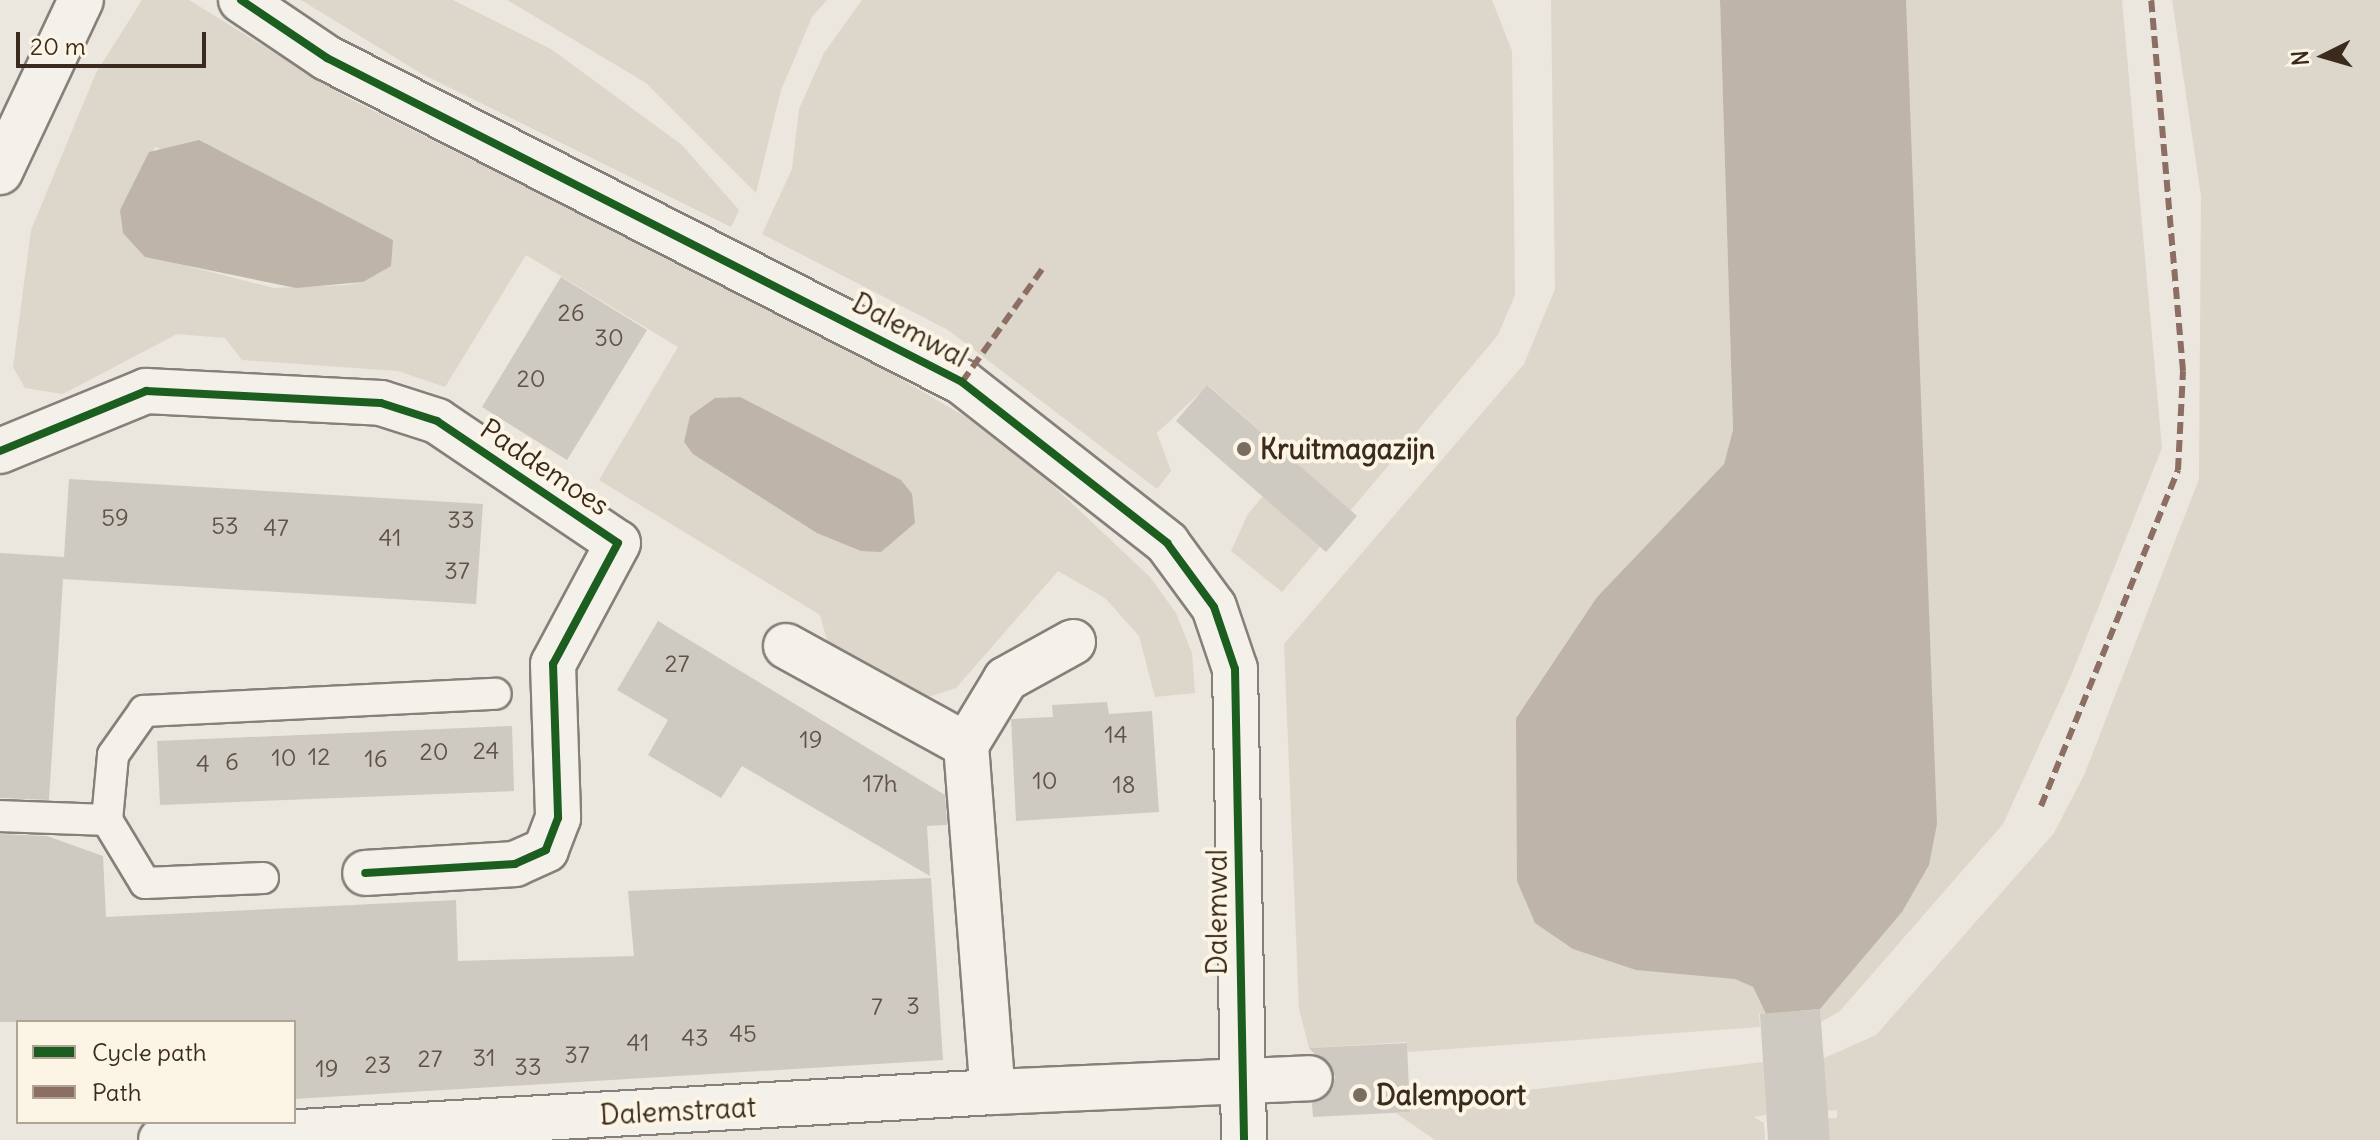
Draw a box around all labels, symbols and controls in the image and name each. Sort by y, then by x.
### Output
scale bar [20,16,210,66]
north arrow [2284,16,2364,96]
text: 20 m [30,31,86,61]
text: N [2285,49,2315,67]
street label: Dalemwal [847,286,973,374]
house number: 26 [558,299,584,327]
house number: 30 [594,324,624,352]
house number: 20 [517,365,545,393]
street label: Paddemoes [474,412,616,522]
place label: Kruitmagazijn [1260,432,1435,466]
marker: Kruitmagazijn [1235,440,1253,458]
house number: 59 [101,504,129,532]
house number: 33 [447,506,475,534]
house number: 53 [211,512,239,540]
house number: 47 [263,514,289,542]
house number: 41 [378,524,402,552]
house number: 37 [444,557,470,585]
house number: 27 [665,650,689,678]
house number: 14 [1104,721,1128,749]
house number: 19 [799,726,823,754]
house number: 24 [473,737,499,765]
house number: 20 [420,738,448,766]
house number: 12 [308,743,330,771]
house number: 10 [271,744,297,772]
house number: 16 [364,745,388,773]
house number: 6 [225,748,239,776]
house number: 4 [196,750,210,778]
house number: 10 [1032,767,1058,795]
house number: 17h [862,770,898,798]
house number: 18 [1112,771,1136,799]
street label: Dalemwal [1200,849,1234,975]
house number: 3 [906,992,920,1020]
house number: 7 [871,993,883,1021]
legend [16,1020,296,1124]
house number: 45 [729,1020,757,1048]
house number: 43 [681,1024,709,1052]
house number: 41 [626,1029,650,1057]
text: Cycle path [92,1037,207,1067]
house number: 37 [564,1041,590,1069]
house number: 31 [473,1044,495,1072]
house number: 27 [418,1045,442,1073]
house number: 23 [365,1051,391,1079]
house number: 33 [514,1053,542,1081]
house number: 19 [315,1055,339,1083]
text: Path [92,1077,142,1107]
place label: Dalempoort [1376,1078,1526,1112]
marker: Dalempoort [1351,1086,1369,1104]
street label: Dalemstraat [599,1090,757,1132]

